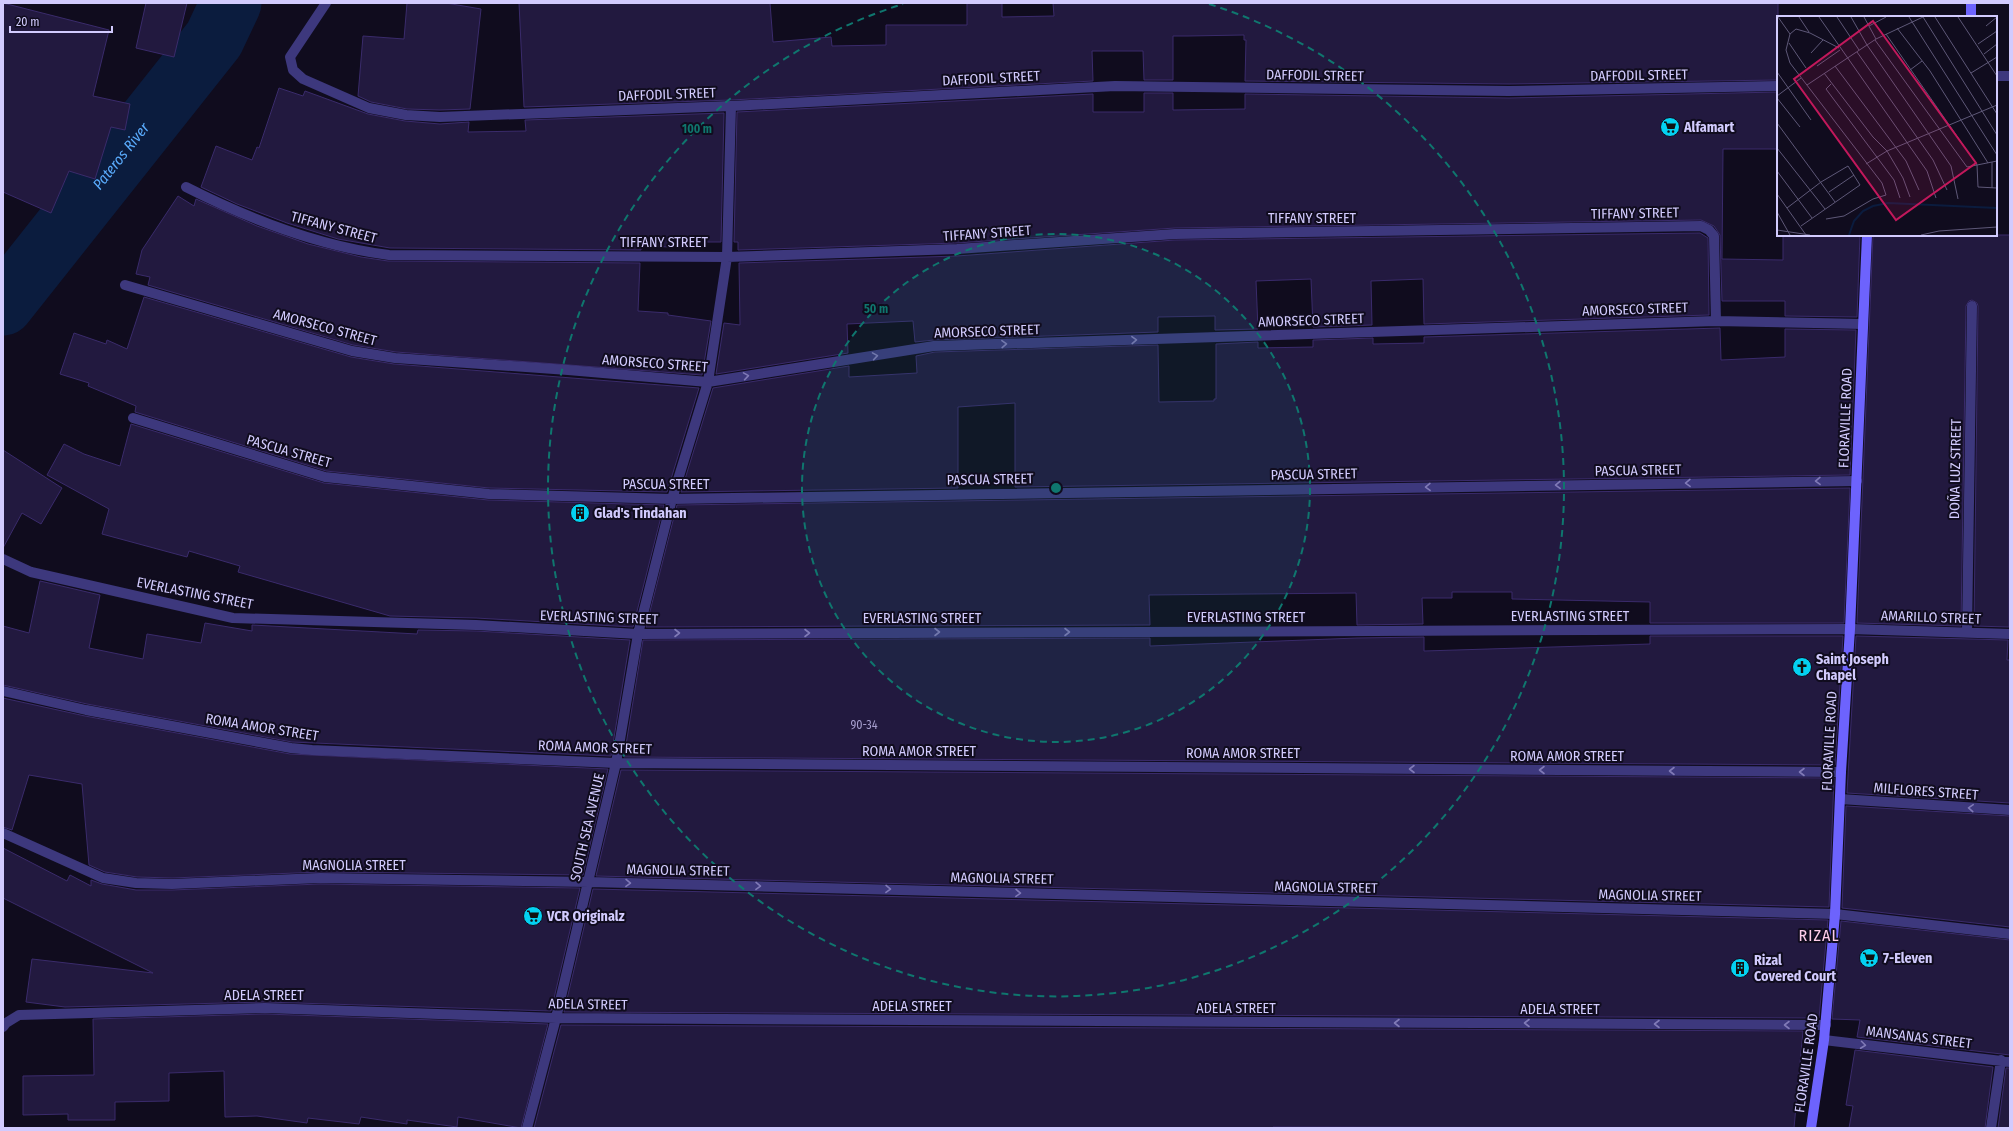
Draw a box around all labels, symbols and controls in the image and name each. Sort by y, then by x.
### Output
scale bar [10,8,112,34]
text: 20 m [16,15,40,29]
inset map [1777,16,1997,236]
street label: DAFFODIL STREET [1266,66,1365,85]
street label: DAFFODIL STREET [1590,66,1689,85]
street label: DAFFODIL STREET [942,67,1041,90]
street label: DAFFODIL STREET [618,84,717,105]
supermarket icon: Alfamart [1659,116,1681,138]
water label: Pateros River [89,119,154,193]
place label: Alfamart [1683,119,1735,136]
text: 100 m [682,122,712,136]
street label: TIFFANY STREET [1591,204,1680,223]
street label: TIFFANY STREET [289,208,379,247]
street label: TIFFANY STREET [1268,210,1357,227]
street label: TIFFANY STREET [942,222,1032,245]
street label: TIFFANY STREET [620,234,709,251]
street label: AMORSECO STREET [1582,299,1689,320]
text: 50 m [864,302,888,316]
street label: AMORSECO STREET [271,306,379,350]
street label: AMORSECO STREET [1258,310,1365,331]
street label: AMORSECO STREET [934,321,1041,342]
one-way arrow [1131,336,1137,344]
one-way arrow [1001,340,1007,348]
street label: AMORSECO STREET [601,351,709,376]
one-way arrow [872,352,878,361]
street label: FLORAVILLE ROAD [1835,368,1856,468]
one-way arrow [743,372,749,381]
street label: DOÑA LUZ STREET [1946,418,1965,519]
street label: PASCUA STREET [245,431,333,472]
street label: PASCUA STREET [1594,461,1682,480]
street label: PASCUA STREET [1270,465,1358,484]
street label: PASCUA STREET [946,470,1034,489]
street label: PASCUA STREET [623,476,710,493]
one-way arrow [1815,477,1821,485]
one-way arrow [1685,479,1691,487]
centre of rings [1049,481,1063,495]
one-way arrow [1555,481,1561,489]
one-way arrow [1425,483,1431,491]
building icon: Glad's Tindahan [569,502,591,524]
place label: Glad's Tindahan [594,505,687,522]
street label: EVERLASTING STREET [135,574,255,613]
street label: EVERLASTING STREET [540,607,659,628]
street label: AMARILLO STREET [1881,607,1982,628]
street label: EVERLASTING STREET [1511,608,1630,625]
street label: EVERLASTING STREET [1187,609,1306,626]
street label: EVERLASTING STREET [863,610,982,627]
one-way arrow [934,628,940,636]
one-way arrow [1064,628,1070,636]
one-way arrow [674,629,680,637]
one-way arrow [804,629,810,637]
place label: Saint Joseph Chapel [1816,651,1889,684]
church icon: Saint Joseph Chapel [1791,656,1813,678]
street label: FLORAVILLE ROAD [1818,691,1841,791]
street label: ROMA AMOR STREET [204,710,320,745]
house number: 90-34 [851,718,878,732]
street label: ROMA AMOR STREET [538,737,653,758]
street label: ROMA AMOR STREET [862,743,977,760]
street label: ROMA AMOR STREET [1186,745,1301,762]
street label: ROMA AMOR STREET [1510,748,1625,765]
one-way arrow [1409,765,1415,773]
one-way arrow [1539,766,1545,774]
one-way arrow [1669,767,1675,775]
one-way arrow [1799,768,1805,776]
street label: SOUTH SEA AVENUE [567,771,608,883]
street label: MILFLORES STREET [1873,779,1979,804]
one-way arrow [1968,803,1974,812]
street label: MAGNOLIA STREET [302,857,406,874]
street label: MAGNOLIA STREET [626,861,730,880]
street label: MAGNOLIA STREET [950,869,1054,888]
street label: MAGNOLIA STREET [1274,878,1378,897]
one-way arrow [625,879,631,887]
one-way arrow [755,882,761,890]
one-way arrow [885,885,891,894]
street label: MAGNOLIA STREET [1598,886,1702,905]
one-way arrow [1015,889,1021,897]
supermarket icon: VCR Originalz [522,905,544,927]
place label: VCR Originalz [546,908,625,925]
district label: RIZAL [1799,926,1839,945]
supermarket icon: 7-Eleven [1858,947,1880,969]
place label: 7-Eleven [1883,950,1932,967]
place label: Rizal Covered Court [1754,952,1837,985]
building icon: Rizal Covered Court [1729,957,1751,979]
street label: ADELA STREET [224,987,304,1004]
street label: ADELA STREET [548,995,628,1014]
street label: ADELA STREET [872,998,952,1015]
street label: ADELA STREET [1196,1000,1276,1017]
street label: ADELA STREET [1520,1001,1600,1018]
street label: FLORAVILLE ROAD [1791,1012,1822,1114]
one-way arrow [1394,1019,1400,1027]
one-way arrow [1524,1019,1530,1027]
one-way arrow [1654,1020,1660,1028]
one-way arrow [1784,1021,1790,1029]
street label: MANSANAS STREET [1865,1023,1973,1052]
one-way arrow [1860,1040,1866,1049]

